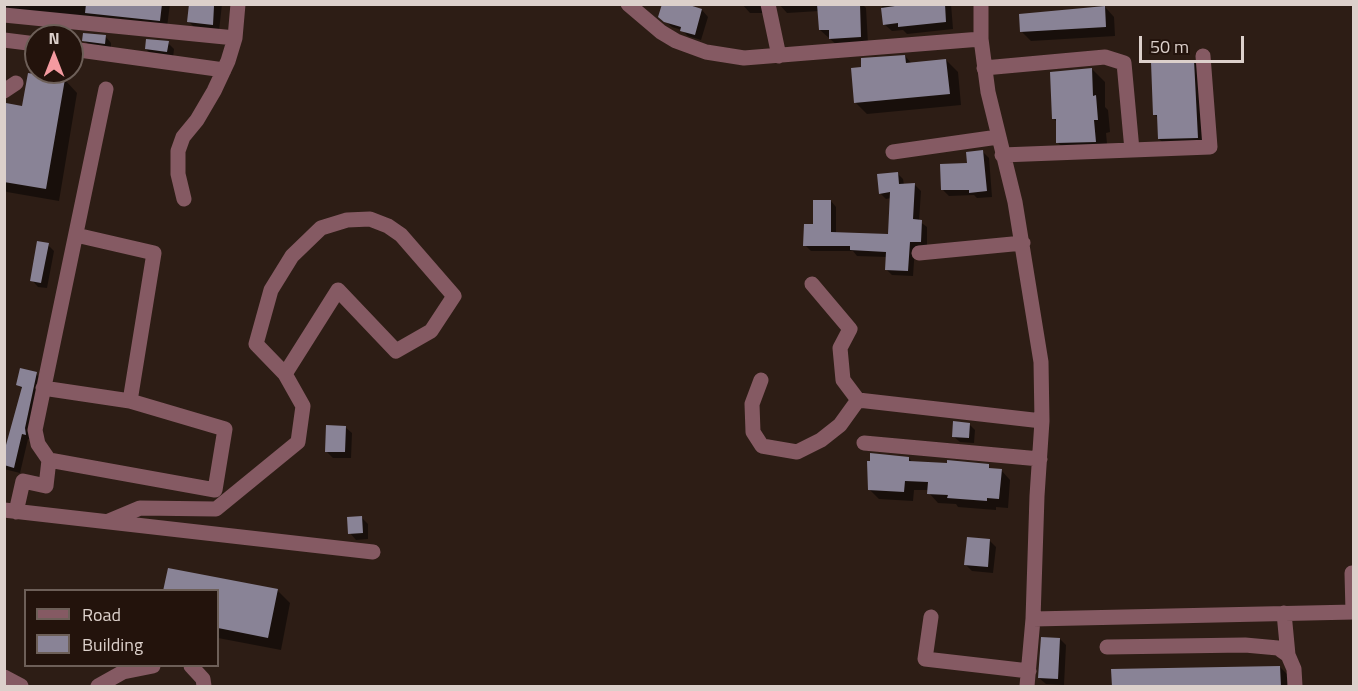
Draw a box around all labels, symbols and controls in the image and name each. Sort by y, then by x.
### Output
north arrow [24,24,84,84]
scale bar [1142,24,1247,62]
text: N [48,26,60,50]
text: 50 m [1150,33,1189,60]
legend [24,589,219,667]
text: Road [82,601,121,628]
text: Building [82,631,143,658]

